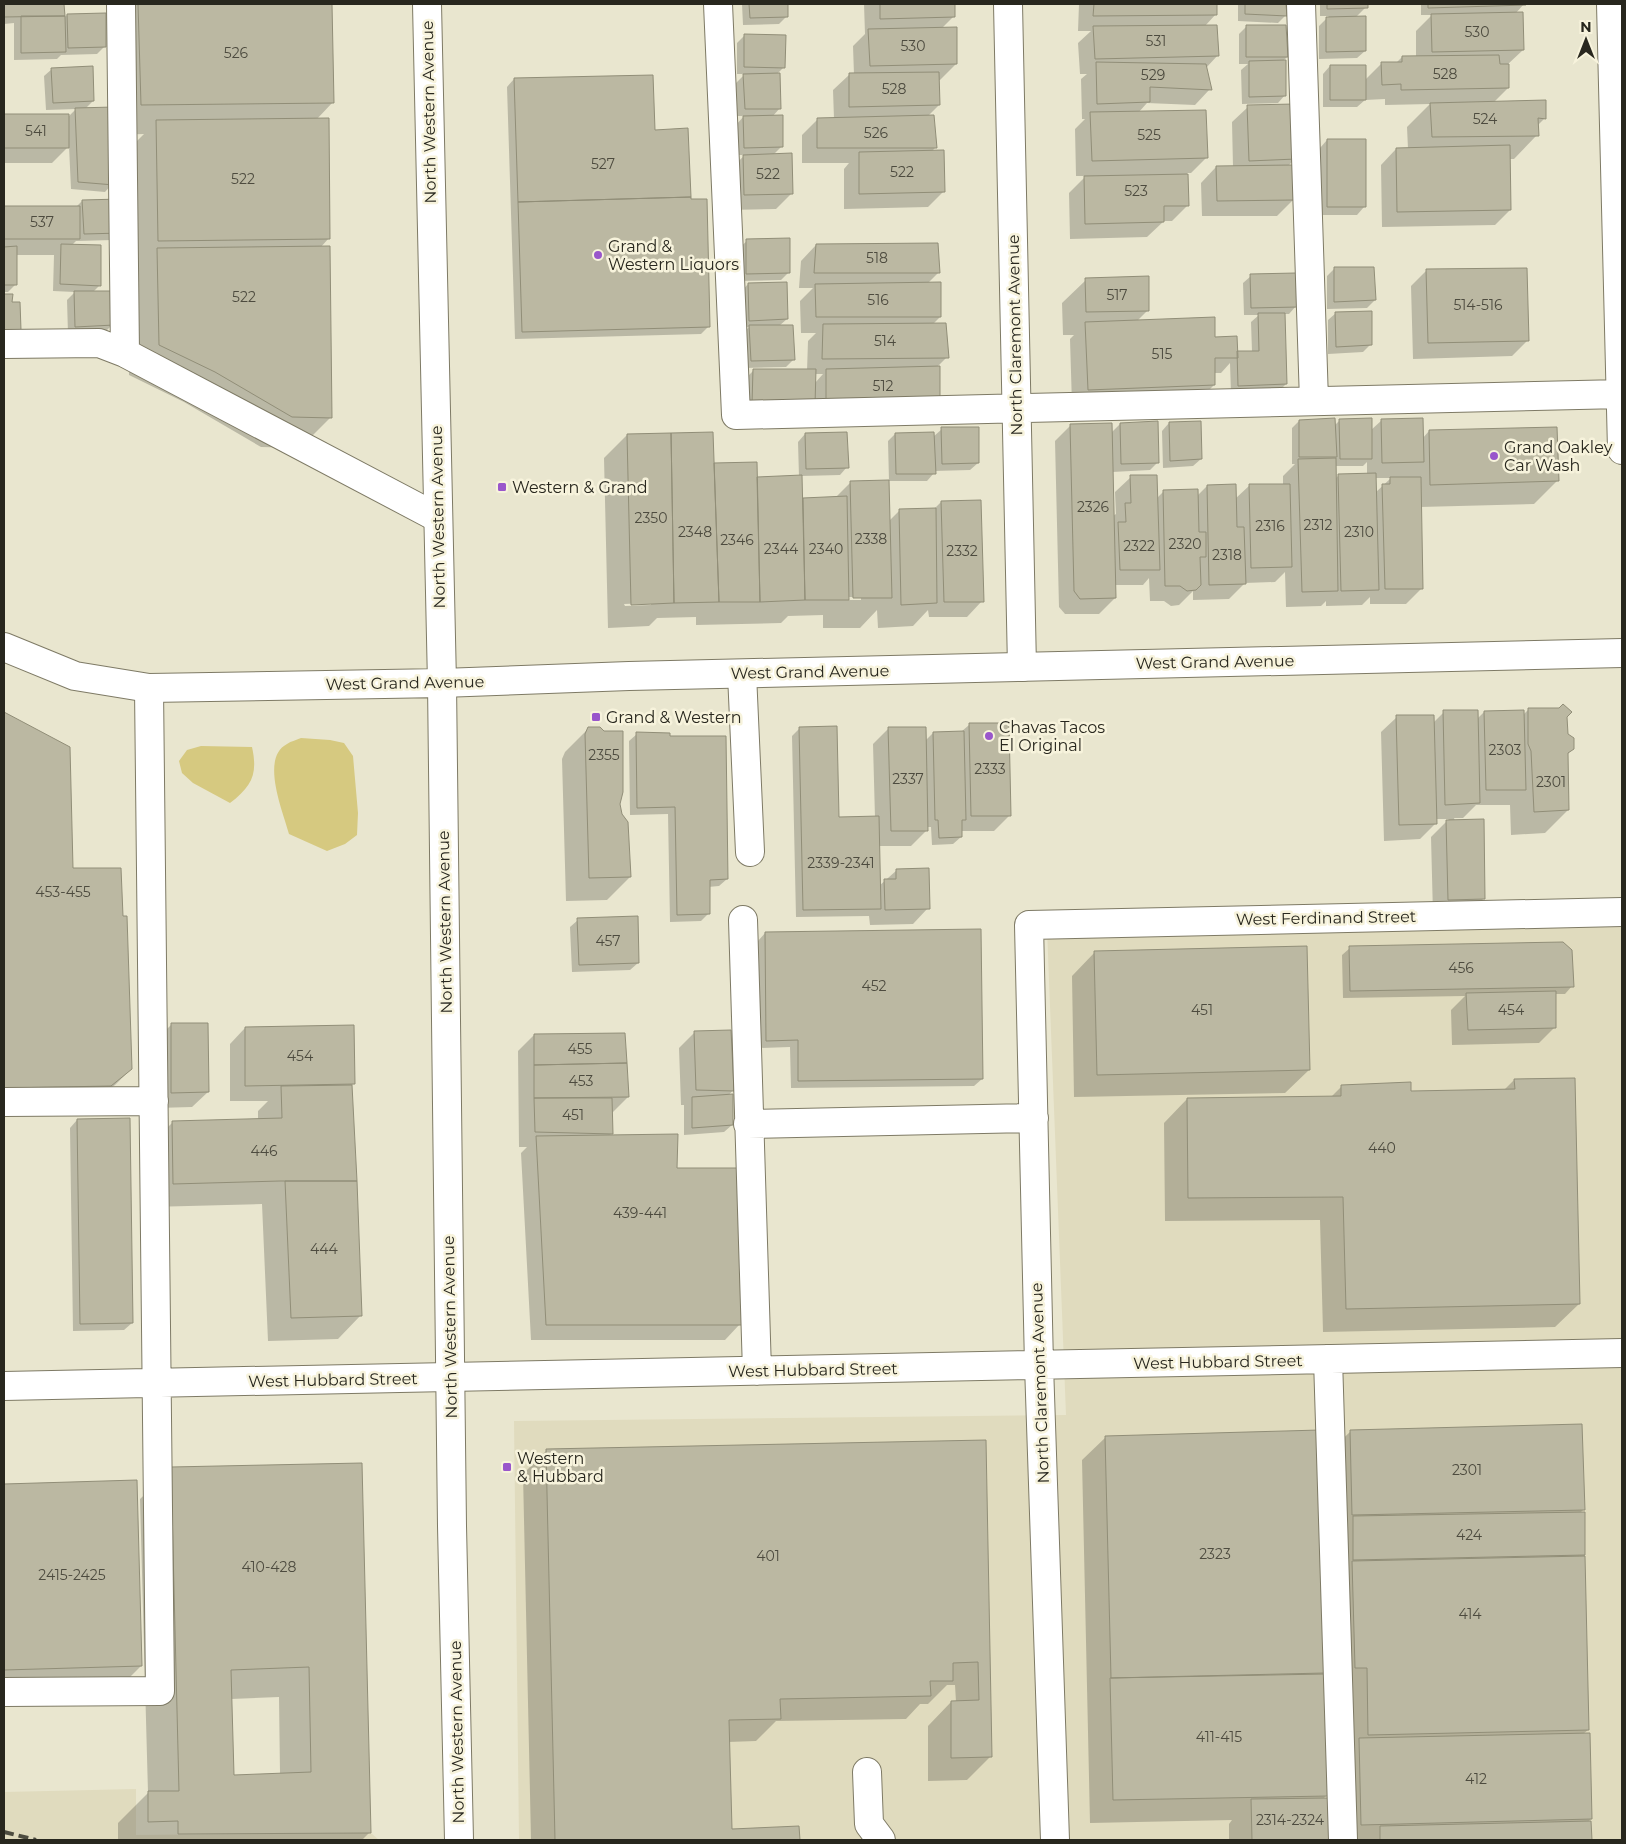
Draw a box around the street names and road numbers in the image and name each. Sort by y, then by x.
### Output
street label: North Western Avenue [418,20,440,204]
street label: North Claremont Avenue [1004,234,1026,436]
street label: North Western Avenue [427,425,449,609]
street label: West Grand Avenue [1135,651,1295,673]
street label: West Grand Avenue [730,661,890,683]
street label: West Grand Avenue [325,672,485,694]
street label: North Western Avenue [434,830,456,1014]
street label: West Ferdinand Street [1236,907,1417,929]
street label: North Western Avenue [439,1235,461,1419]
street label: North Claremont Avenue [1027,1282,1053,1484]
street label: West Hubbard Street [1133,1351,1303,1373]
street label: West Hubbard Street [728,1359,898,1381]
street label: West Hubbard Street [248,1369,418,1391]
street label: North Western Avenue [446,1640,468,1824]

